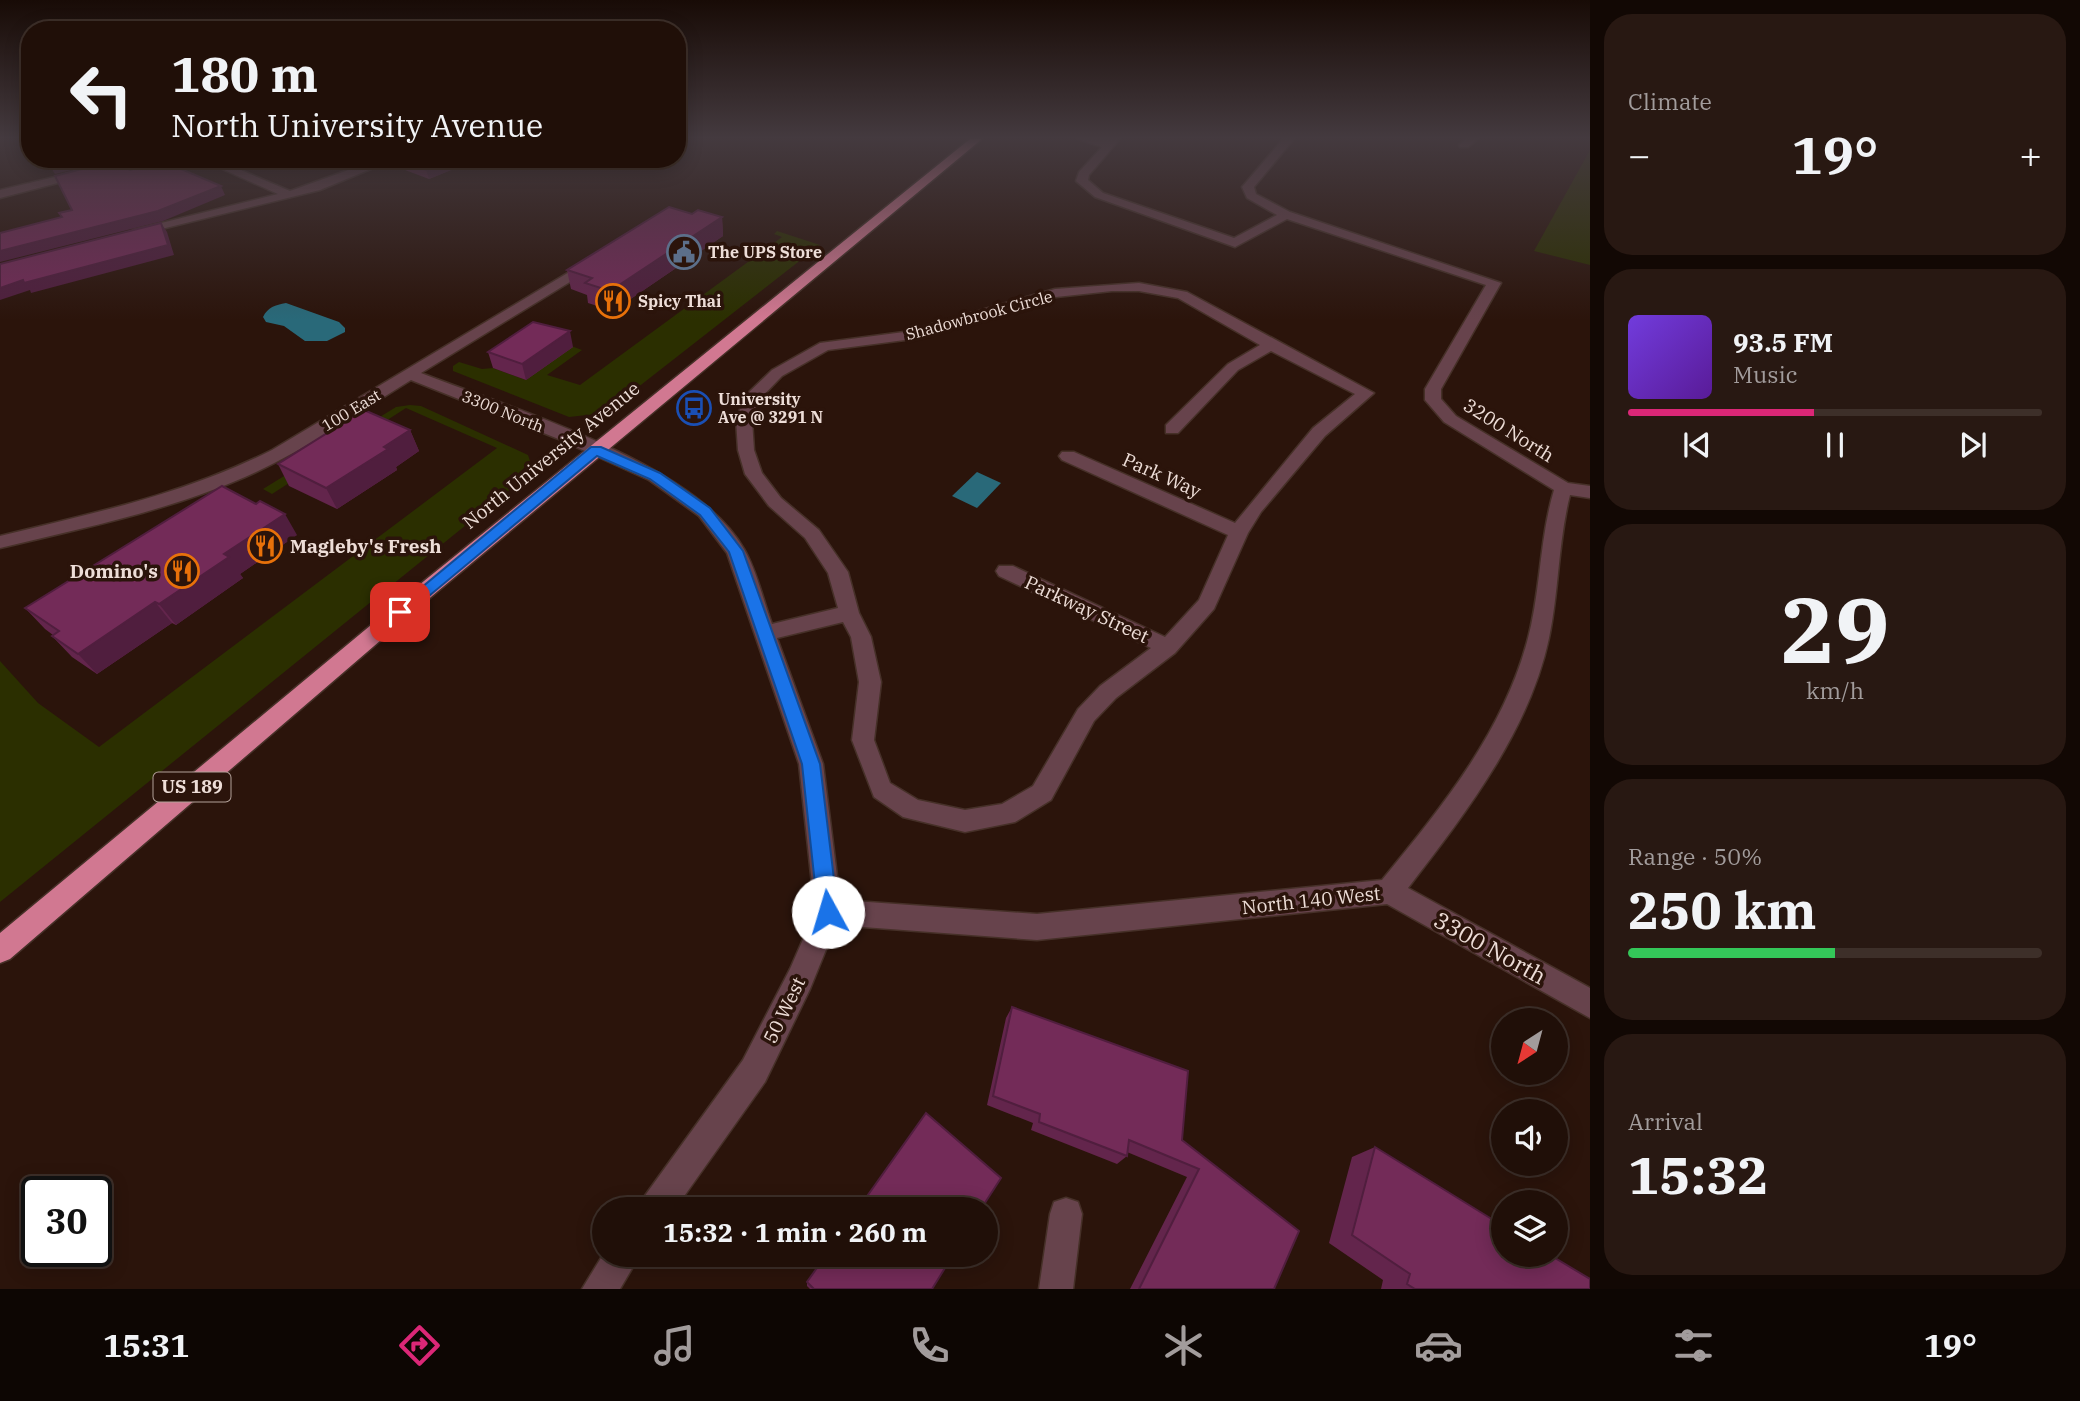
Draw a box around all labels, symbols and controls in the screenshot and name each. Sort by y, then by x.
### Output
text: 180 m [171,42,318,105]
icon: left [56,49,147,140]
text: Climate [1628,86,1712,116]
text: North University Avenue [171,104,543,146]
text: 19° [1792,121,1878,188]
text: − [1628,130,1651,179]
text: + [2019,130,2042,179]
public building icon: The UPS Store [665,233,703,271]
place label: The UPS Store [708,242,822,262]
restaurant icon: Spicy Thai [594,282,632,320]
street label: Shadowbrook Circle [903,286,1055,344]
place label: Spicy Thai [638,291,721,311]
text: 93.5 FM [1733,325,1833,359]
text: Music [1733,359,1798,389]
street label: North University Avenue [458,376,644,534]
street label: 100 East [318,385,384,435]
street label: 3300 North [459,386,547,436]
bus stop icon: University Ave @ 3291 N [675,389,713,427]
place label: University Ave @ 3291 N [718,389,823,427]
street label: 3200 North [1459,393,1559,467]
icon: previous [1678,426,1716,464]
icon: pause [1816,426,1854,464]
icon: next [1954,426,1992,464]
street label: Park Way [1119,447,1206,503]
restaurant icon: Magleby's Fresh [246,527,284,565]
place label: Magleby's Fresh [290,534,442,558]
restaurant icon: Domino's [163,552,201,590]
place label: Domino's [70,559,158,583]
street label: Parkway Street [1021,570,1153,648]
text: 29 [1780,570,1890,688]
pin [370,582,430,642]
icon: arrive [381,593,419,631]
text: km/h [1806,675,1864,705]
road number: US 189 [154,772,230,802]
text: Range · 50% [1628,841,1762,871]
position arrow [791,875,865,949]
text: 250 km [1628,876,1817,943]
street label: North 140 West [1241,881,1382,919]
street label: 3300 North [1429,904,1552,990]
street label: 50 West [758,973,810,1047]
north arrow [1491,1008,1568,1085]
map controls [1491,1008,1568,1267]
button: sound [1491,1099,1568,1176]
text: Arrival [1628,1106,1703,1136]
text: 15:32 [1628,1141,1769,1208]
speed limit sign: 30 [21,1176,112,1267]
button: layers [1491,1190,1568,1267]
text: 15:32 · 1 min · 260 m [663,1215,927,1249]
icon: directions [395,1321,444,1370]
icon: music [650,1321,699,1370]
icon: phone [905,1321,954,1370]
icon: climate [1159,1321,1208,1370]
icon: car [1414,1321,1463,1370]
icon: filters [1669,1321,1718,1370]
text: 15:31 [103,1324,189,1366]
text: 19° [1924,1324,1977,1366]

